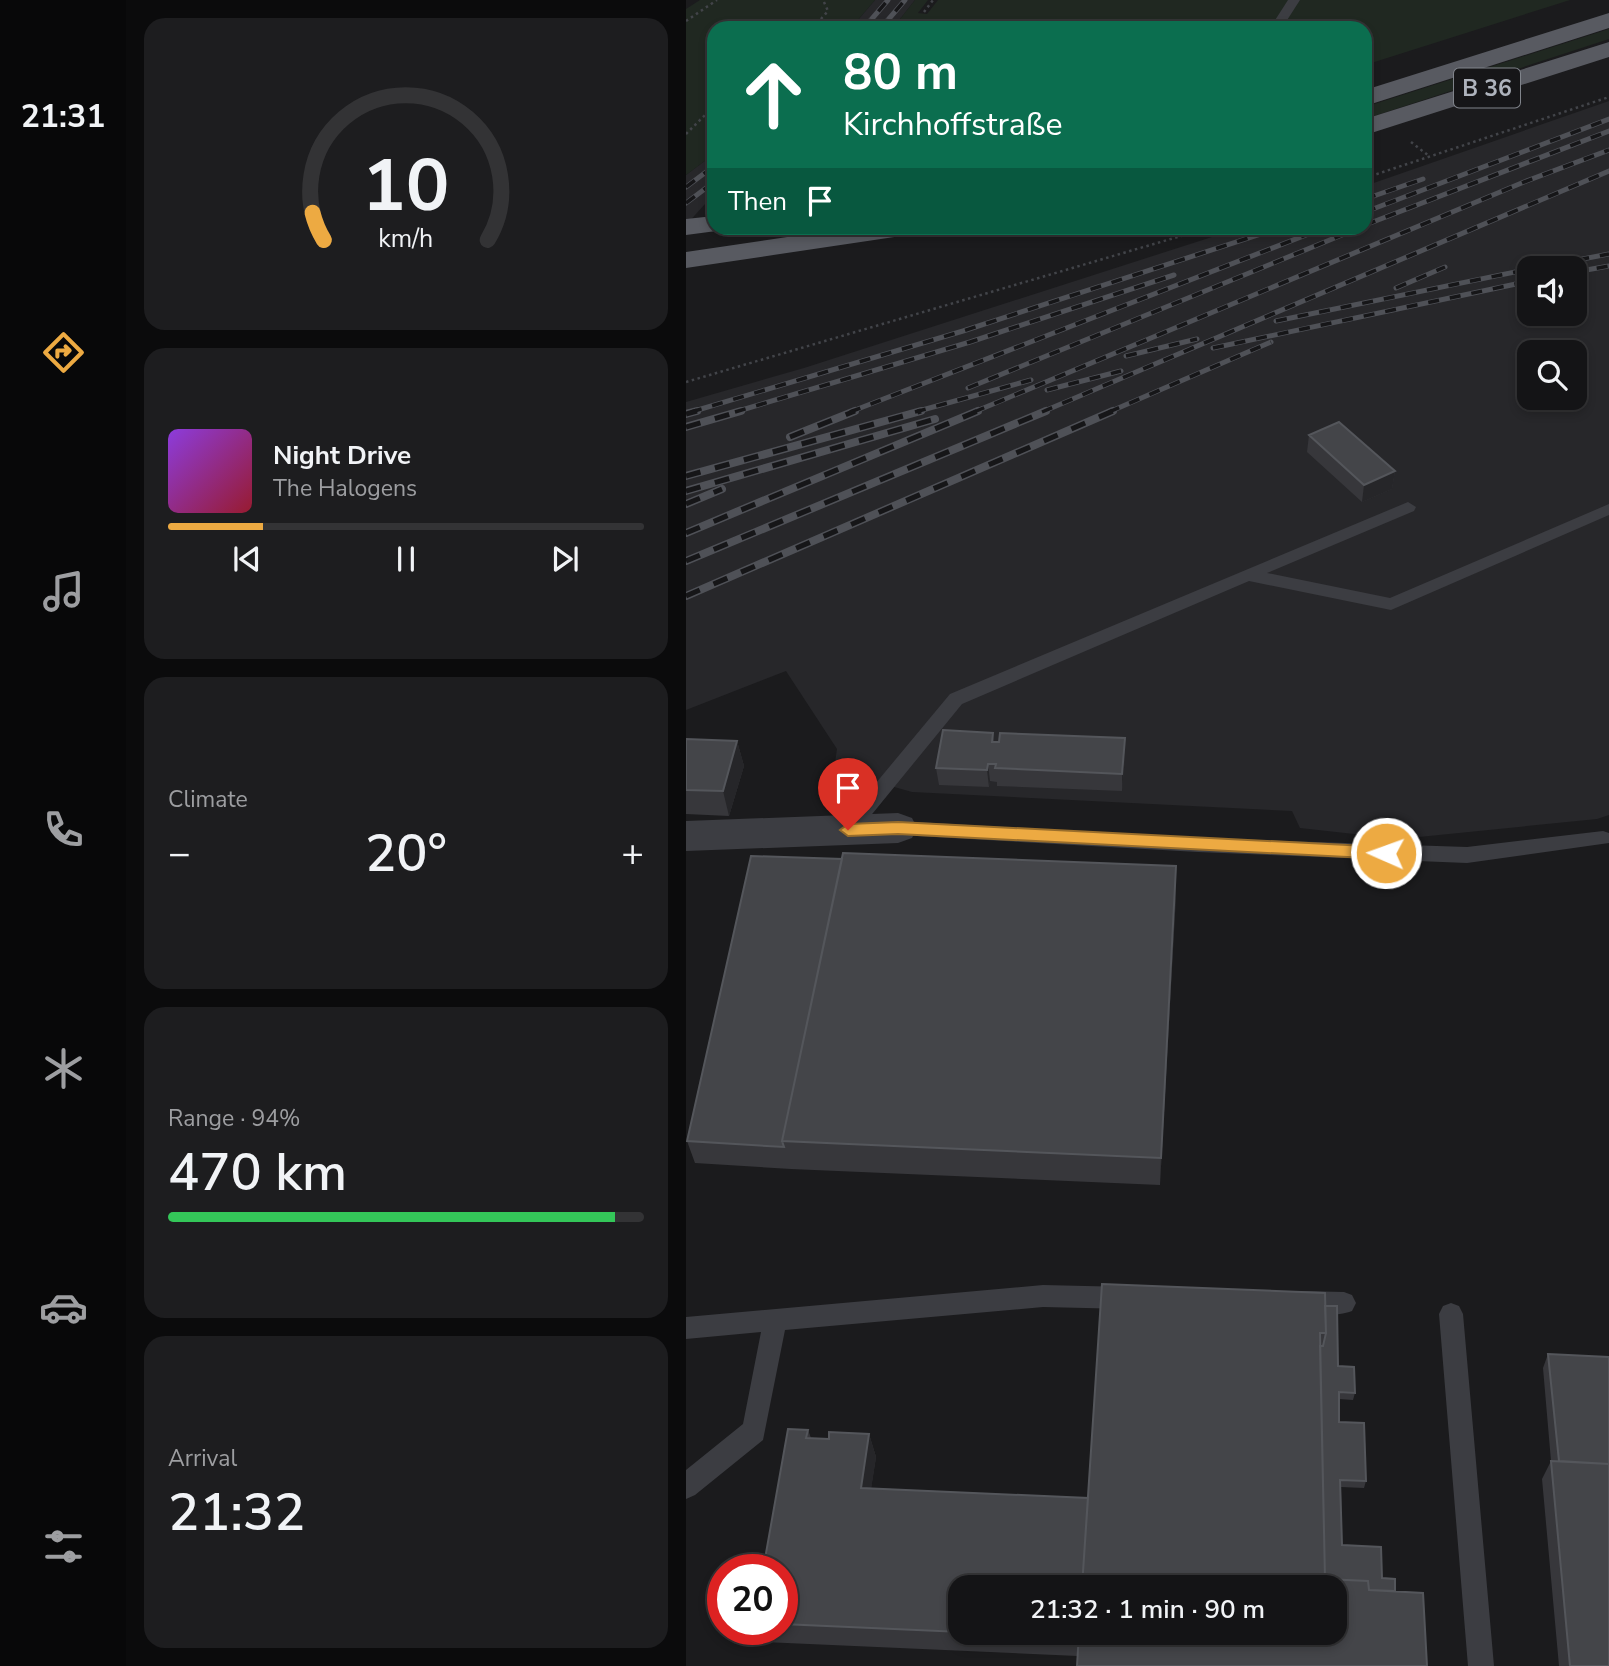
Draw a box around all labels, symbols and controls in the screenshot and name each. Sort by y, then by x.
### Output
text: 80 m [843,39,958,106]
icon: ahead [728,49,819,140]
road number: B 36 [1454,68,1520,108]
text: 21:31 [21,95,105,138]
text: Kirchhoffstraße [843,103,1063,146]
text: 10 [362,136,450,236]
icon: arrive [801,182,839,220]
text: Then [728,184,787,219]
text: km/h [378,222,434,256]
map controls [1517,256,1587,410]
button: sound [1517,256,1587,326]
icon: directions [39,328,88,377]
button: search [1517,340,1587,410]
text: Night Drive [273,438,411,473]
text: The Halogens [273,473,417,504]
icon: previous [228,540,266,578]
icon: pause [387,540,425,578]
icon: next [546,540,584,578]
icon: music [39,567,88,616]
pin [818,758,878,830]
icon: arrive [829,769,867,807]
text: Climate [168,784,248,815]
icon: phone [39,805,88,854]
position arrow [1349,816,1423,890]
text: 20° [365,818,447,889]
text: − [168,828,191,879]
text: + [621,828,644,879]
icon: climate [39,1044,88,1093]
text: Range · 94% [168,1103,300,1134]
text: 470 km [168,1137,347,1208]
icon: car [39,1283,88,1332]
text: Arrival [168,1443,237,1474]
text: 21:32 [168,1477,305,1548]
icon: filters [39,1522,88,1571]
speed limit sign: 20 [707,1554,798,1645]
text: 21:32 · 1 min · 90 m [1030,1592,1265,1627]

